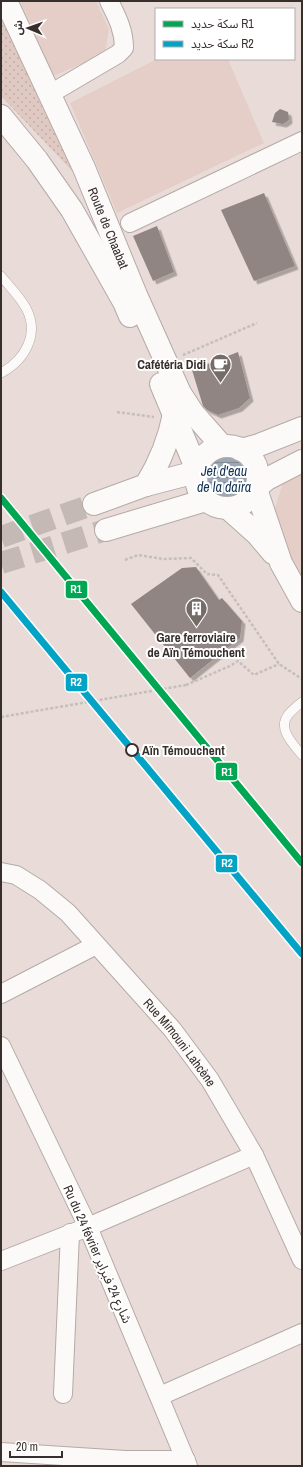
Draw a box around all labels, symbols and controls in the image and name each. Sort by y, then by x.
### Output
north arrow [8,8,48,48]
legend [155,8,295,60]
text: سكة حديد R1 [191,16,254,32]
text: ش [11,20,25,35]
text: سكة حديد R2 [191,36,254,52]
street label: Route de Chaabat [84,185,132,271]
cafe icon: Cafétéria Didi [208,351,234,384]
place label: Cafétéria Didi [137,356,206,373]
water label: Jet d'eau de la daïra [197,462,251,496]
line badge: R1 [65,580,88,599]
text: R1 [70,582,82,596]
building icon: Gare ferroviaire de Aïn Témouchent [183,596,209,629]
place label: Gare ferroviaire de Aïn Témouchent [147,629,245,661]
line badge: R2 [65,673,88,692]
text: R2 [70,675,82,689]
place label: Aïn Témouchent [142,742,225,759]
marker: Aïn Témouchent [125,743,139,757]
line badge: R1 [215,762,238,781]
text: R1 [221,765,233,779]
line badge: R2 [215,854,238,873]
text: R2 [221,856,233,870]
street label: Rue Mimouni Lahcène [140,995,220,1090]
street label: Ru du 24 février شارع 24 فبراير [57,1182,136,1327]
scale bar [10,1433,62,1459]
text: 20 m [16,1439,38,1455]

